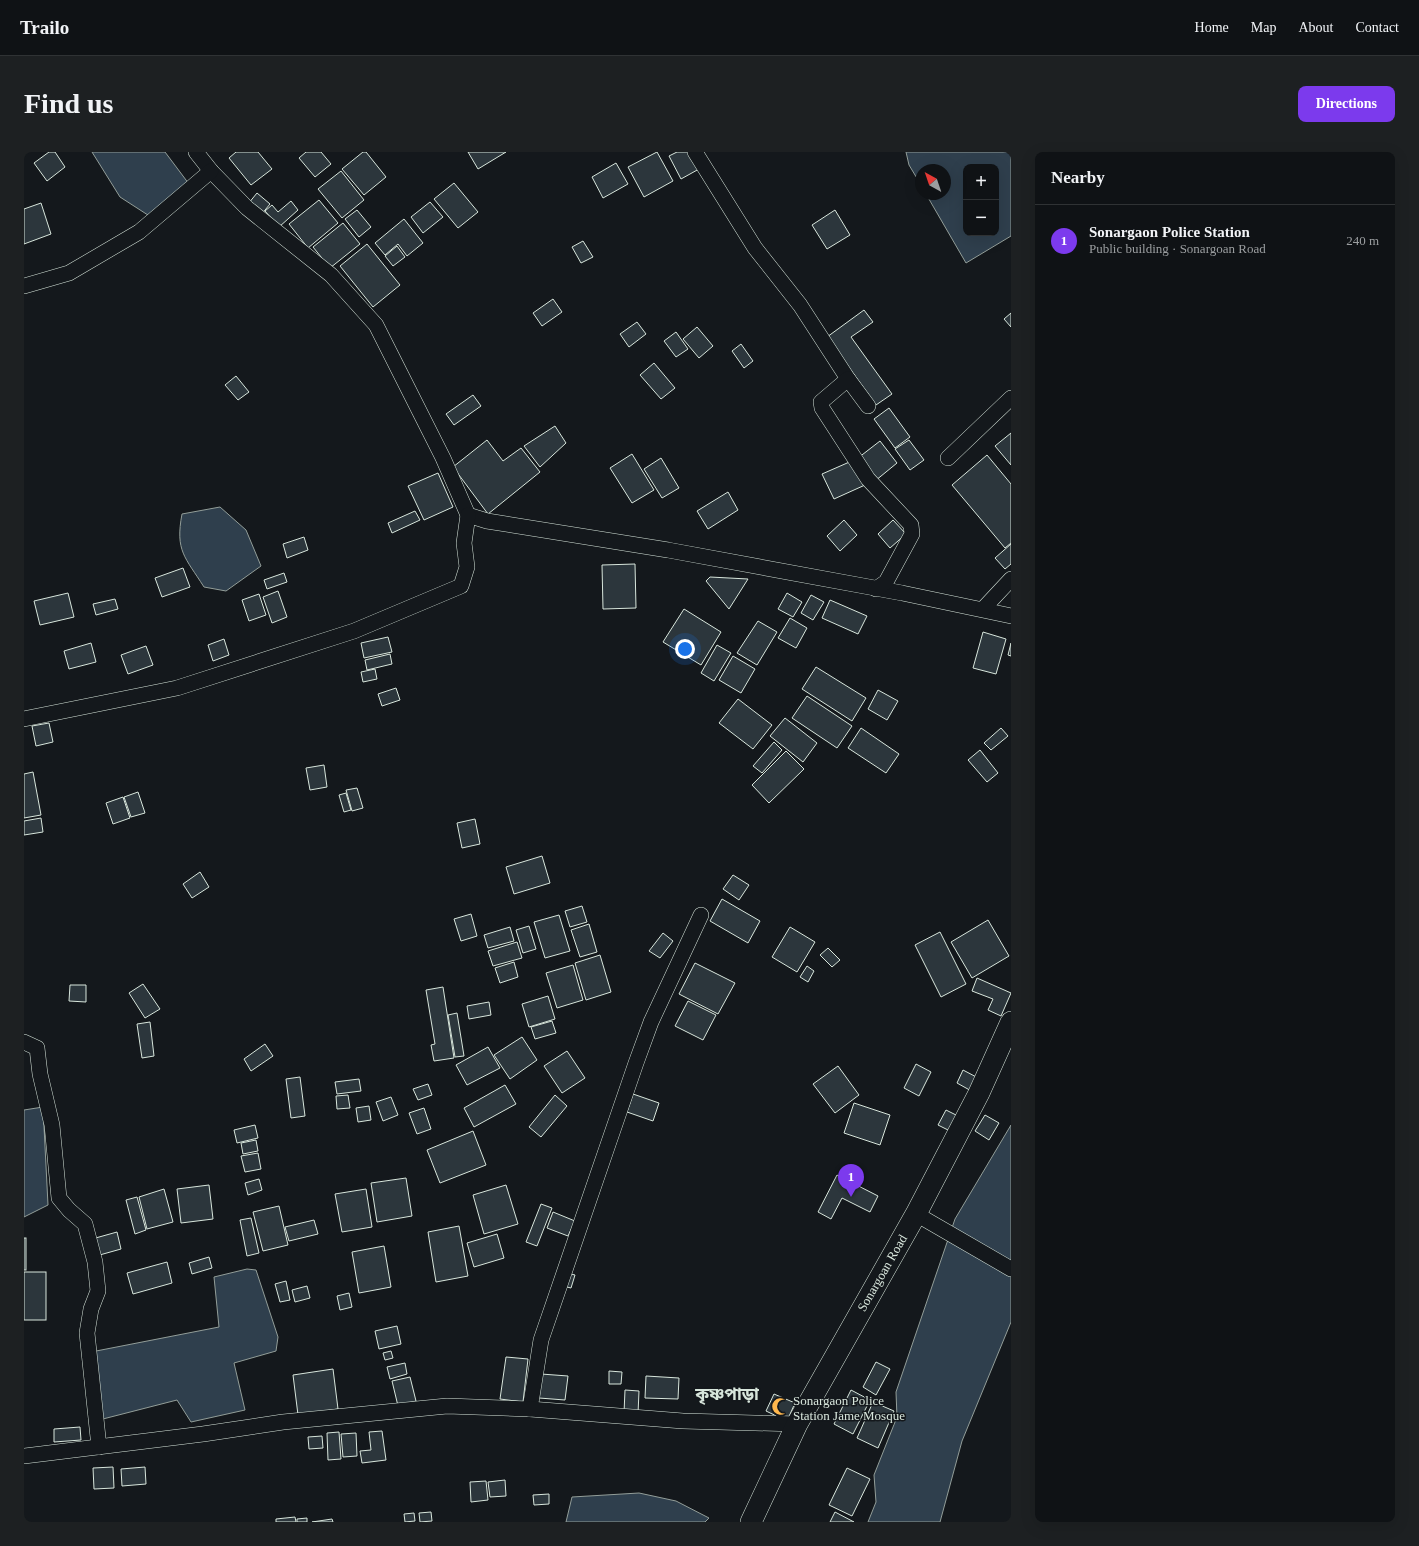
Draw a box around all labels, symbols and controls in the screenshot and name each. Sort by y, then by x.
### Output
text: Trailo [20,17,69,38]
text: Home [1195,20,1229,35]
text: Map [1251,20,1276,35]
text: About [1298,20,1333,35]
text: Contact [1355,20,1399,35]
button: Directions [1298,86,1395,122]
text: Find us [24,88,114,119]
north arrow [915,164,951,200]
map controls [963,164,999,236]
button: + [963,164,999,200]
text: Nearby [1051,168,1105,187]
button: − [963,200,999,236]
text: Sonargaon Police Station [1089,224,1250,240]
text: 1 [1061,233,1067,248]
text: 240 m [1346,233,1379,248]
text: Public building · Sonargoan Road [1089,241,1266,256]
your location [675,639,695,659]
pin: 1 [838,1164,864,1197]
street label: Sonargoan Road [854,1232,910,1314]
district label: কৃষ্ণপাড়া [694,1385,759,1405]
place label: Sonargaon Police Station Jame Mosque [793,1393,905,1423]
mosque icon: Sonargaon Police Station Jame Mosque [770,1397,790,1417]

